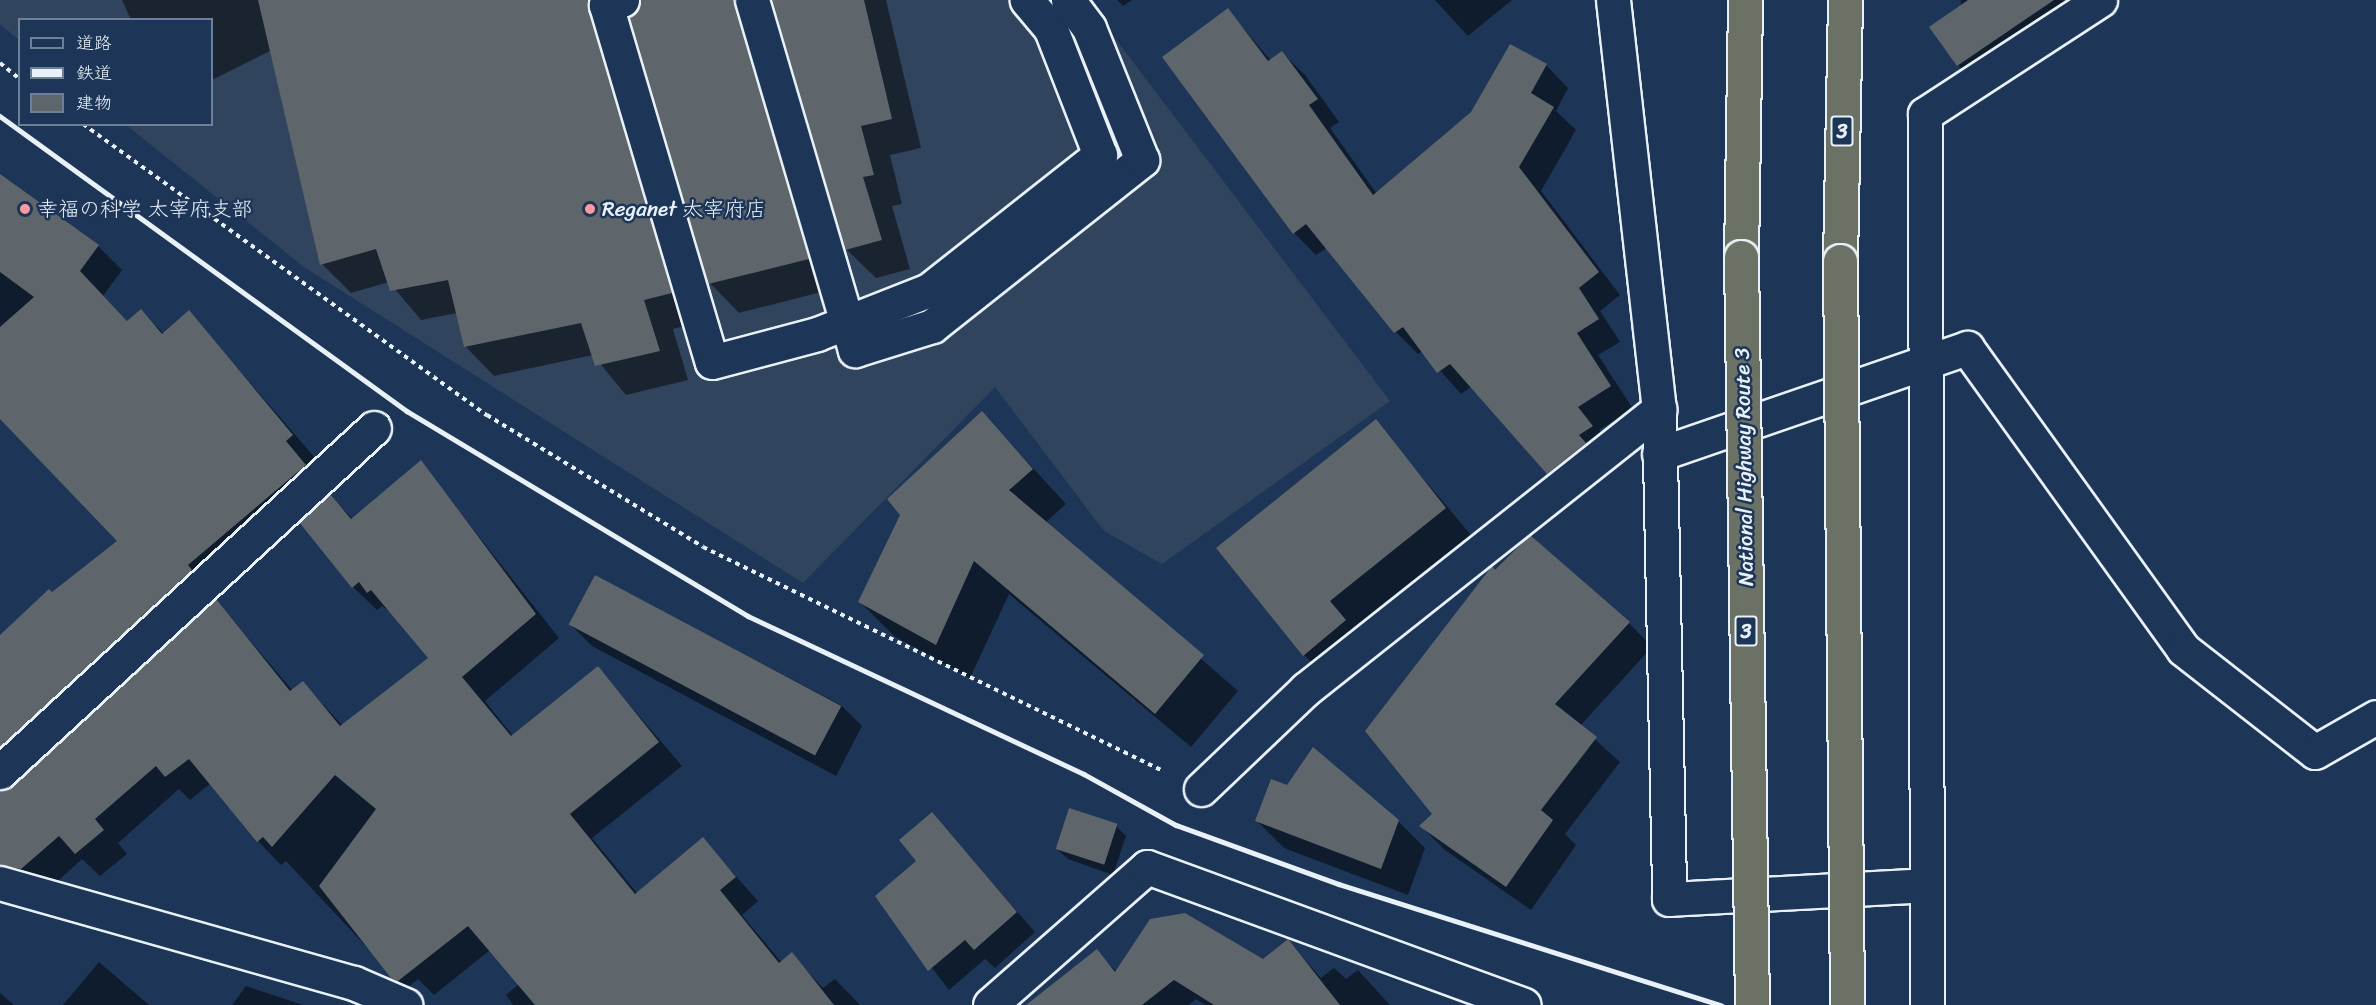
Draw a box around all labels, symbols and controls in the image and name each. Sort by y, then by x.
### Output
legend [18,18,213,126]
text: 道路 [76,27,112,59]
text: 鉄道 [76,57,112,89]
text: 建物 [76,87,112,119]
road number: 3 [1830,114,1854,148]
place label: 幸福の科学 太宰府支部 [37,196,252,222]
place label: Reganet 太宰府店 [602,196,766,222]
marker: 幸福の科学 太宰府支部 [18,202,32,216]
marker: Reganet 太宰府店 [583,202,597,216]
street label: National Highway Route 3 [1729,348,1759,586]
road number: 3 [1734,614,1758,648]

